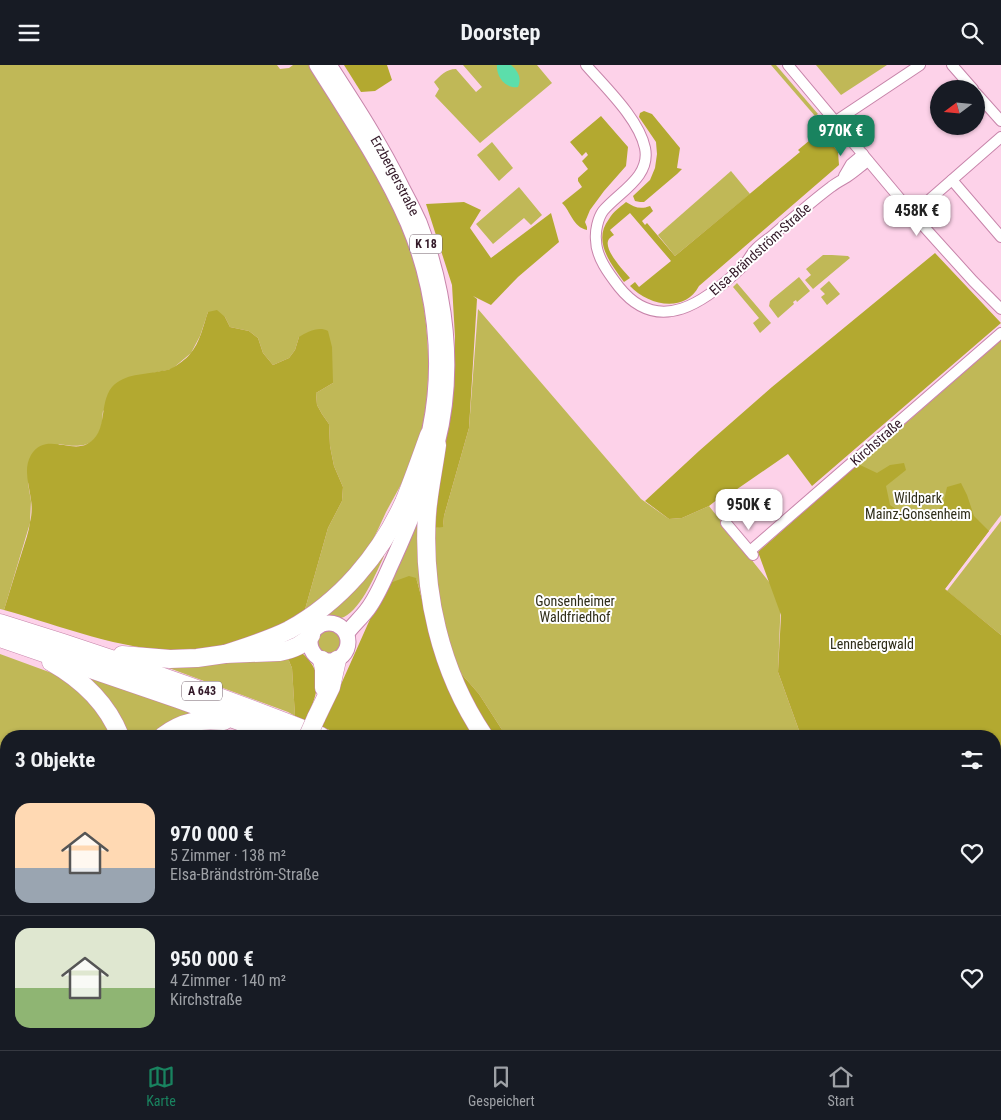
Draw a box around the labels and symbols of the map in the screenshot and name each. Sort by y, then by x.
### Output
north arrow [930,80,985,135]
pin: 970K € [800,114,882,157]
street label: Erzbergerstraße [367,133,423,219]
pin: 458K € [876,195,958,237]
street label: Elsa-Brändström-Straße [706,199,814,299]
road number: K 18 [410,235,442,253]
street label: Kirchstraße [847,415,905,469]
pin: 950K € [708,489,790,531]
park label: Wildpark Mainz-Gonsenheim [865,490,971,522]
park label: Gonsenheimer Waldfriedhof [535,593,615,625]
park label: Lennebergwald [830,636,914,652]
road number: A 643 [182,681,222,701]

